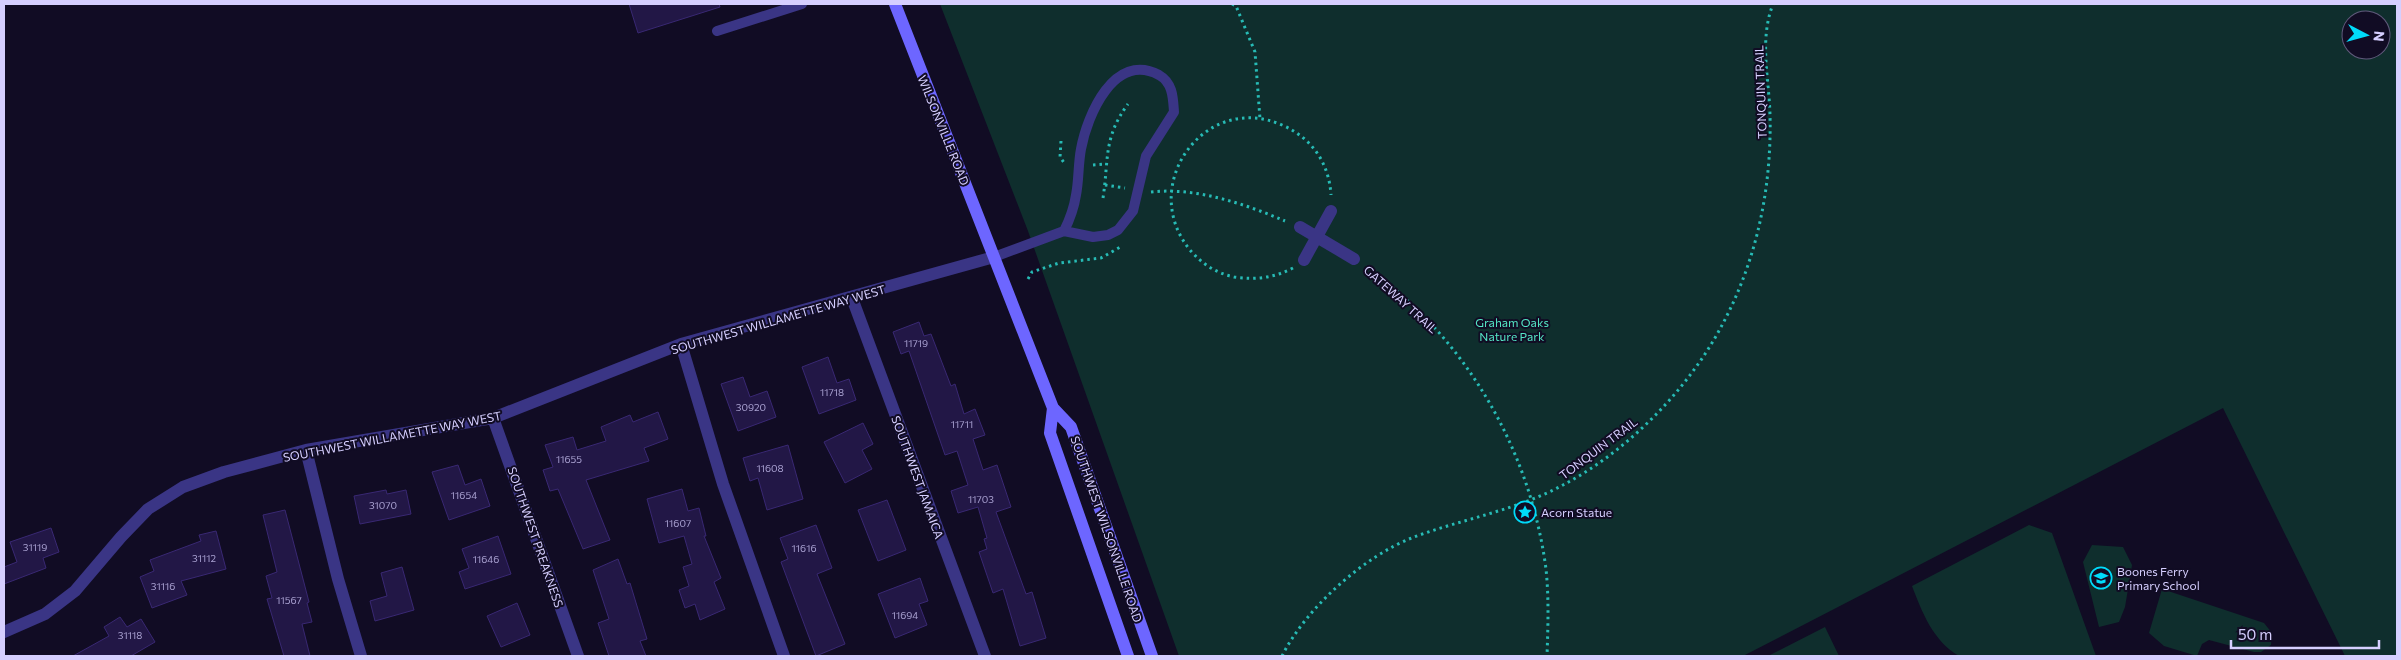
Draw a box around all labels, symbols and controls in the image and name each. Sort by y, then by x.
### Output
north arrow [2341,10,2391,60]
text: N [2370,30,2388,43]
street label: TONQUIN TRAIL [1751,45,1769,139]
street label: WILSONVILLE ROAD [915,73,973,187]
street label: GATEWAY TRAIL [1361,262,1441,336]
street label: SOUTHWEST WILLAMETTE WAY WEST [669,282,887,356]
park label: Graham Oaks Nature Park [1475,315,1549,343]
house number: 11719 [904,337,928,349]
house number: 11718 [820,386,844,398]
house number: 30920 [736,401,766,413]
street label: SOUTHWEST WILLAMETTE WAY WEST [282,408,503,464]
street label: SOUTHWEST JAMAICA [888,414,947,541]
street label: TONQUIN TRAIL [1556,414,1640,482]
house number: 11711 [951,418,973,430]
street label: SOUTHWEST WILSONVILLE ROAD [1068,434,1146,624]
house number: 11655 [556,453,582,465]
house number: 11608 [756,462,784,474]
street label: SOUTHWEST PREAKNESS [505,465,567,609]
house number: 11654 [451,489,477,501]
house number: 11703 [968,493,994,505]
house number: 31070 [369,499,397,511]
place icon: Acorn Statue [1513,500,1537,524]
place label: Acorn Statue [1541,505,1612,519]
house number: 11607 [665,517,691,529]
house number: 31119 [23,541,47,553]
house number: 11616 [792,542,816,554]
house number: 31112 [192,552,216,564]
house number: 11646 [473,553,499,565]
place label: Boones Ferry Primary School [2117,564,2200,592]
school or university icon: Boones Ferry Primary School [2089,566,2113,590]
house number: 31116 [151,580,175,592]
house number: 11567 [276,594,302,606]
house number: 11694 [892,609,918,621]
scale bar [2231,618,2378,650]
text: 50 m [2238,625,2272,643]
house number: 31118 [118,629,142,641]

